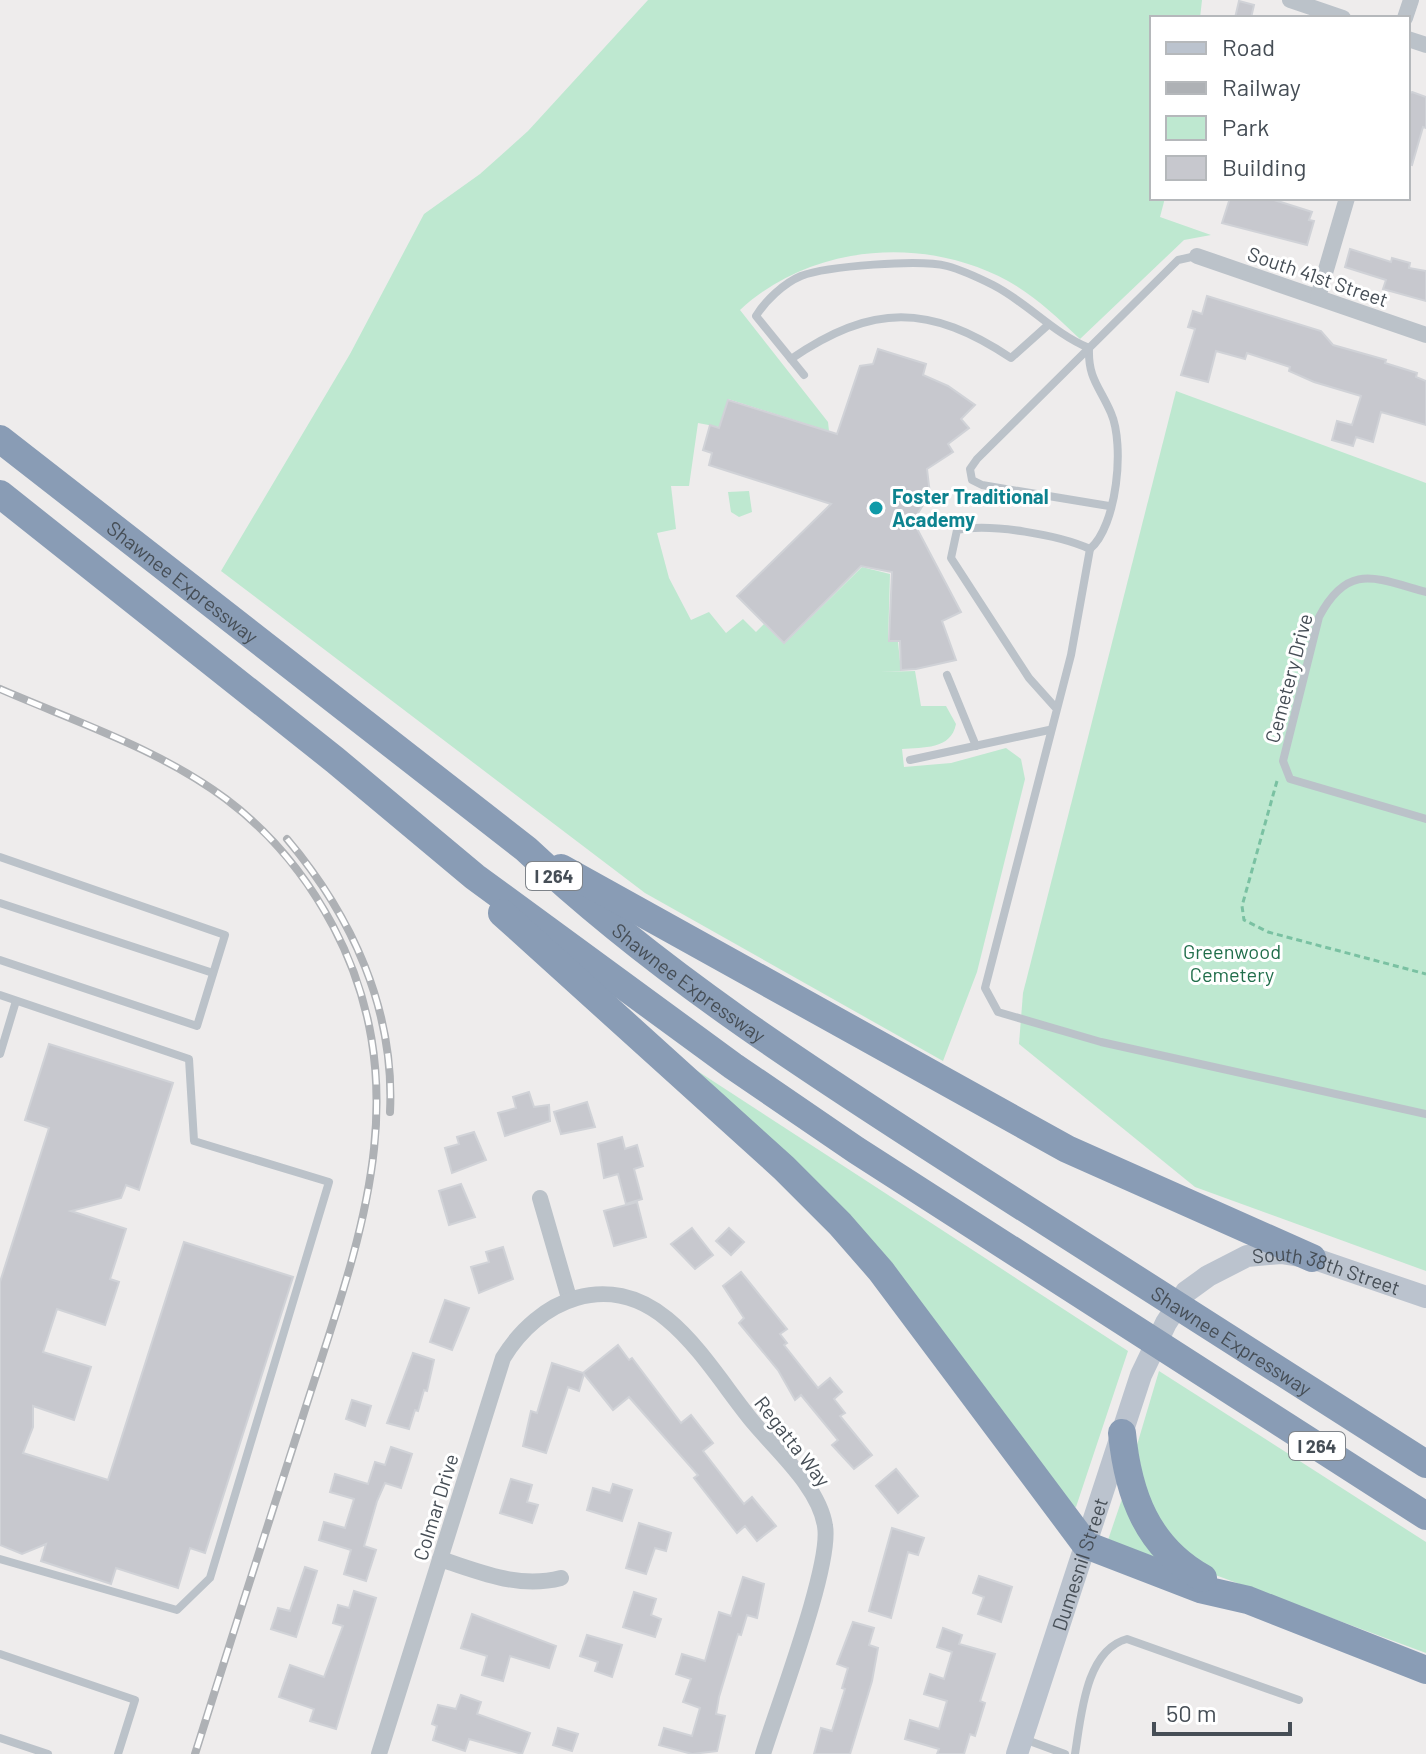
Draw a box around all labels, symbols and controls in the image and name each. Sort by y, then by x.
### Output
legend [1150,16,1410,200]
text: Road [1222,32,1275,61]
text: Railway [1222,72,1301,101]
text: Park [1222,112,1269,141]
text: Building [1222,152,1306,181]
street label: South 41st Street [1245,241,1391,311]
place label: Foster Traditional Academy [892,484,1049,531]
marker: Foster Traditional Academy [867,499,885,517]
street label: Shawnee Expressway [103,515,263,648]
street label: Cemetery Drive [1259,611,1317,745]
road number: I 264 [526,862,582,890]
street label: Shawnee Expressway [608,918,771,1047]
park label: Greenwood Cemetery [1183,939,1281,986]
street label: South 38th Street [1251,1241,1403,1299]
street label: Shawnee Expressway [1147,1280,1316,1400]
street label: Regatta Way [750,1391,836,1491]
road number: I 264 [1289,1432,1345,1460]
street label: Colmar Drive [407,1451,463,1563]
street label: Dumesnil Street [1046,1494,1112,1633]
scale bar [1154,1686,1290,1736]
text: 50 m [1166,1698,1217,1727]

